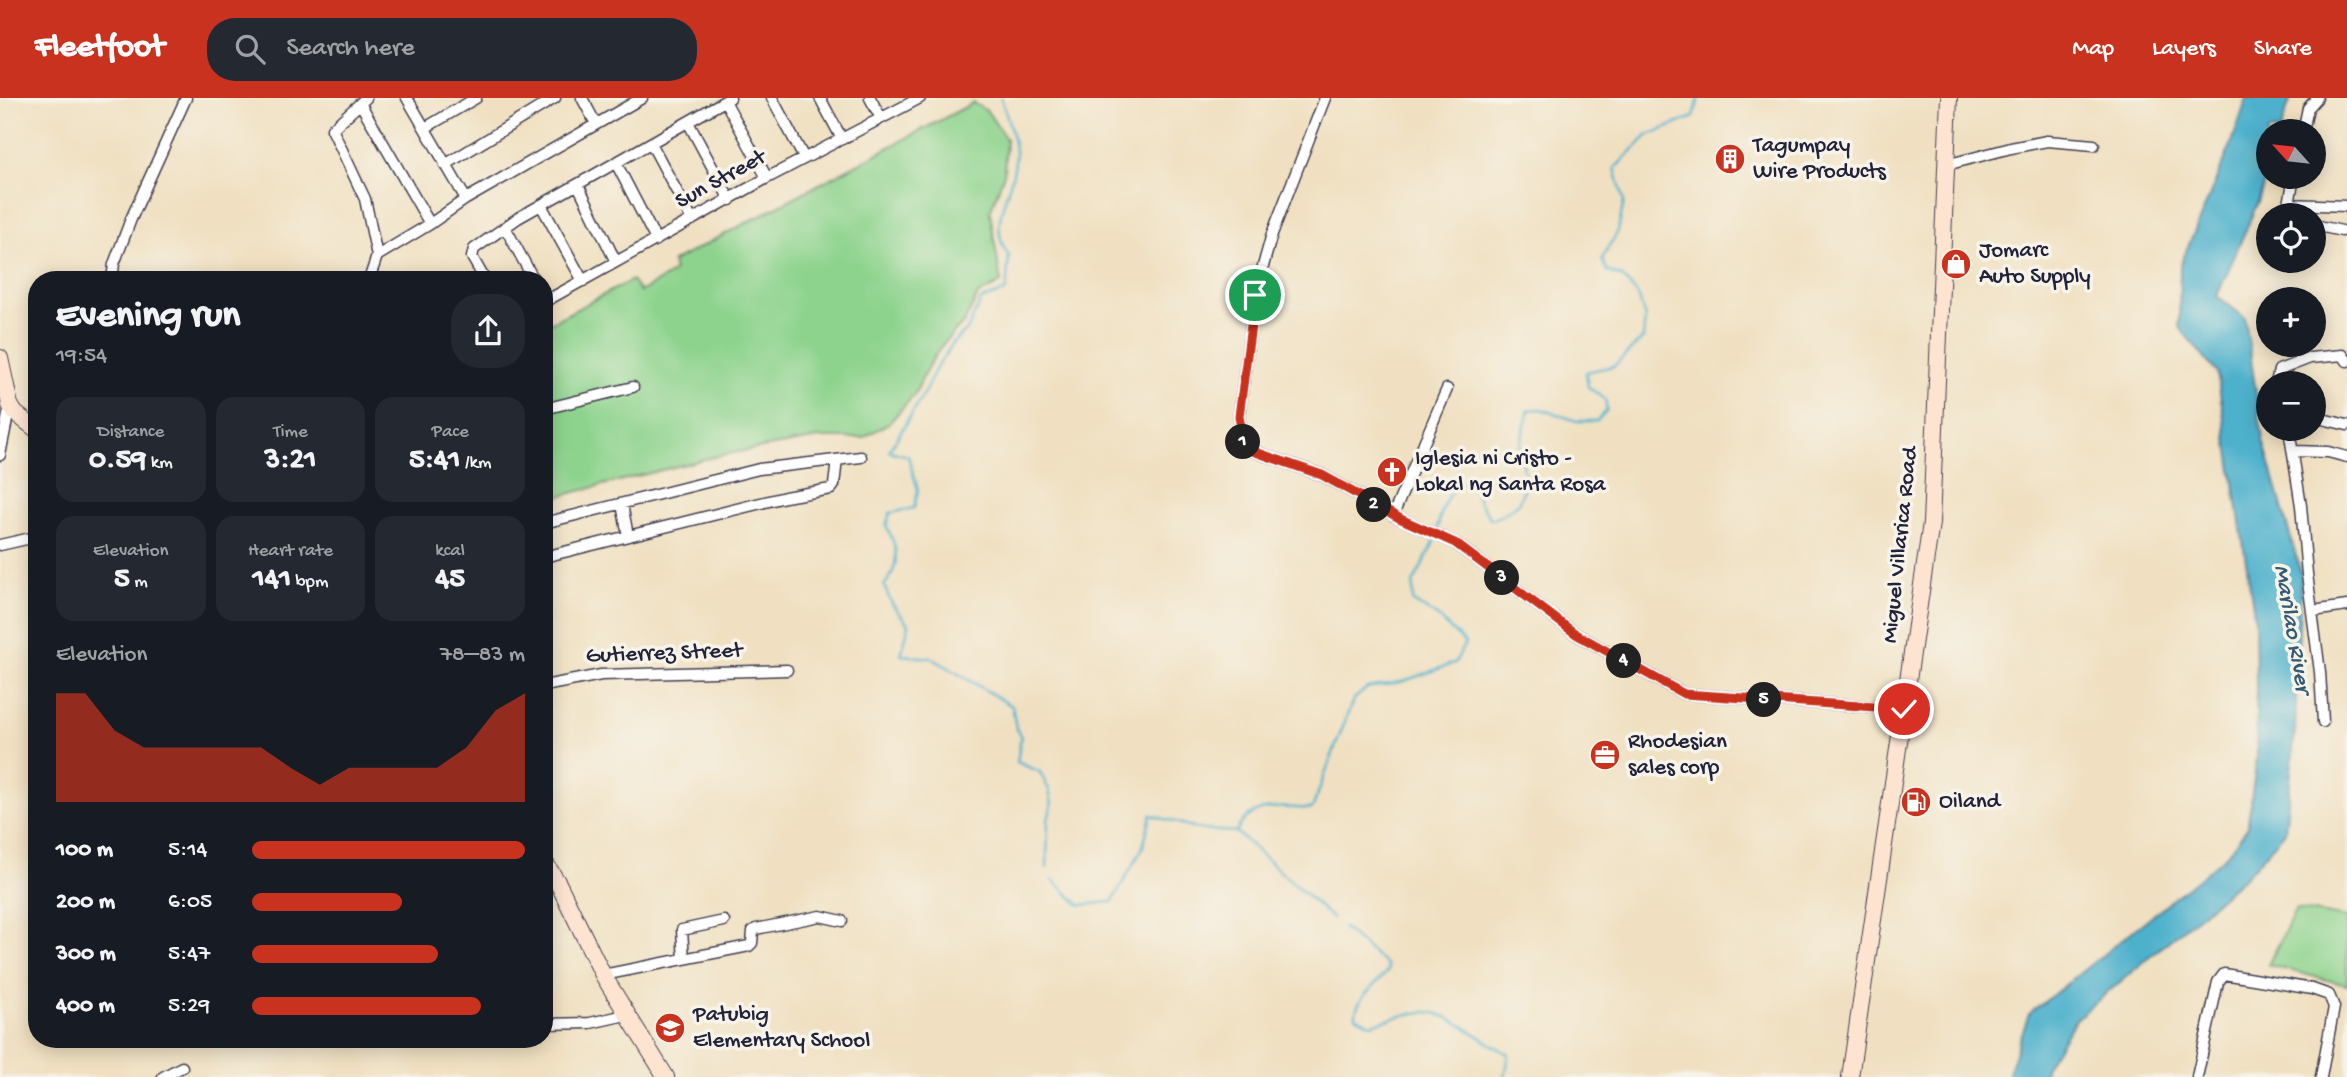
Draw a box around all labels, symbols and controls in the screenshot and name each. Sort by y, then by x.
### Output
search box [207,18,697,81]
text: Fleetfoot [35,30,165,68]
icon: search [231,30,269,68]
text: Search here [287,34,415,65]
text: Map [2072,35,2114,64]
text: Layers [2152,35,2216,64]
text: Share [2254,35,2312,64]
north arrow [2256,119,2326,189]
map controls [2256,119,2326,441]
place label: Tagumpay Wire Products [1751,133,1886,186]
building icon: Tagumpay Wire Products [1713,142,1747,176]
street label: Sun Street [671,143,772,216]
button: locate [2256,203,2326,273]
place label: Jomarc Auto Supply [1979,238,2091,291]
shop icon: Jomarc Auto Supply [1939,247,1973,281]
pin [1225,265,1285,325]
icon: arrive [1236,276,1274,314]
button: + [2256,287,2326,357]
button: share [451,294,525,368]
text: Evening run [56,295,240,339]
text: 19:54 [56,343,107,370]
button: − [2256,371,2326,441]
text: Distance [97,421,164,444]
text: Time [273,421,308,444]
text: Pace [432,421,469,444]
pin: 1 [1226,424,1260,460]
text: 1 [1239,430,1246,453]
text: 0.59 [89,444,146,479]
text: 3:21 [265,444,316,479]
text: 5:41 [409,444,460,479]
street label: Miguel Villarica Road [1877,444,1925,645]
place label: Iglesia ni Cristo - Lokal ng Santa Rosa [1415,446,1607,499]
text: km [146,452,173,475]
text: /km [460,452,491,475]
church icon: Iglesia ni Cristo - Lokal ng Santa Rosa [1375,455,1409,489]
pin: 2 [1356,488,1392,522]
text: 2 [1369,493,1378,516]
text: Elevation [93,540,169,563]
text: Heart rate [248,540,333,563]
text: kcal [435,540,465,563]
pin: 3 [1484,560,1520,596]
text: 5 [114,563,130,598]
text: 141 [253,563,291,598]
text: 45 [435,563,465,598]
water label: Marilao River [2265,563,2317,700]
text: 3 [1497,566,1506,589]
text: m [130,571,148,594]
text: bpm [291,571,328,594]
street label: Gutierrez Street [585,638,744,670]
text: Elevation [56,642,147,669]
text: 78–83 m [440,642,525,669]
pin: 4 [1606,644,1642,678]
text: 4 [1619,649,1628,672]
pin [1874,679,1934,739]
pin: 5 [1746,682,1782,718]
text: 5 [1759,688,1769,711]
icon: check [1885,690,1923,728]
place label: Rhodesian sales corp [1628,729,1727,782]
office icon: Rhodesian sales corp [1588,738,1622,772]
fuel station icon: Oiland [1899,785,1933,819]
place label: Oiland [1939,789,2002,816]
text: 100 m [56,837,113,864]
text: 5:14 [168,837,208,864]
text: 200 m [56,889,115,916]
text: 6:05 [168,889,212,916]
text: 300 m [56,941,116,968]
text: 5:47 [168,941,210,968]
text: 400 m [56,993,115,1020]
text: 5:29 [168,993,210,1020]
place label: Patubig Elementary School [692,1002,870,1055]
school or university icon: Patubig Elementary School [653,1011,687,1045]

